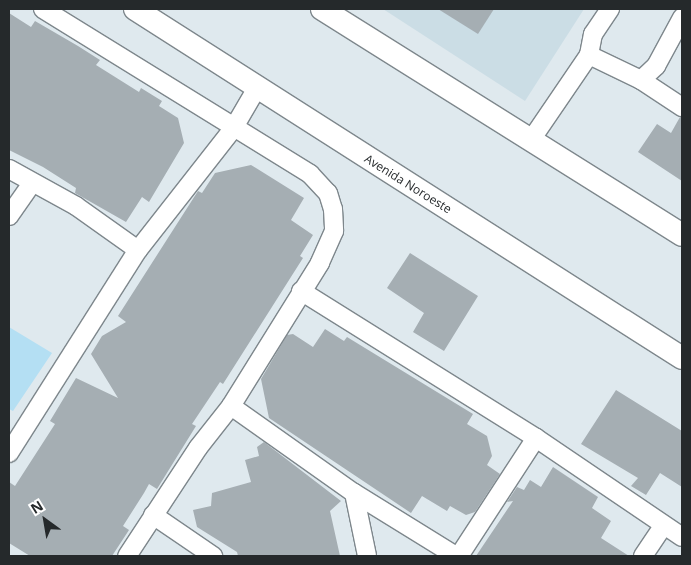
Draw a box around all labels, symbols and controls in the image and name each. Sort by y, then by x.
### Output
street label: Avenida Noroeste [362,151,454,217]
north arrow [20,495,70,545]
text: N [27,496,47,518]

